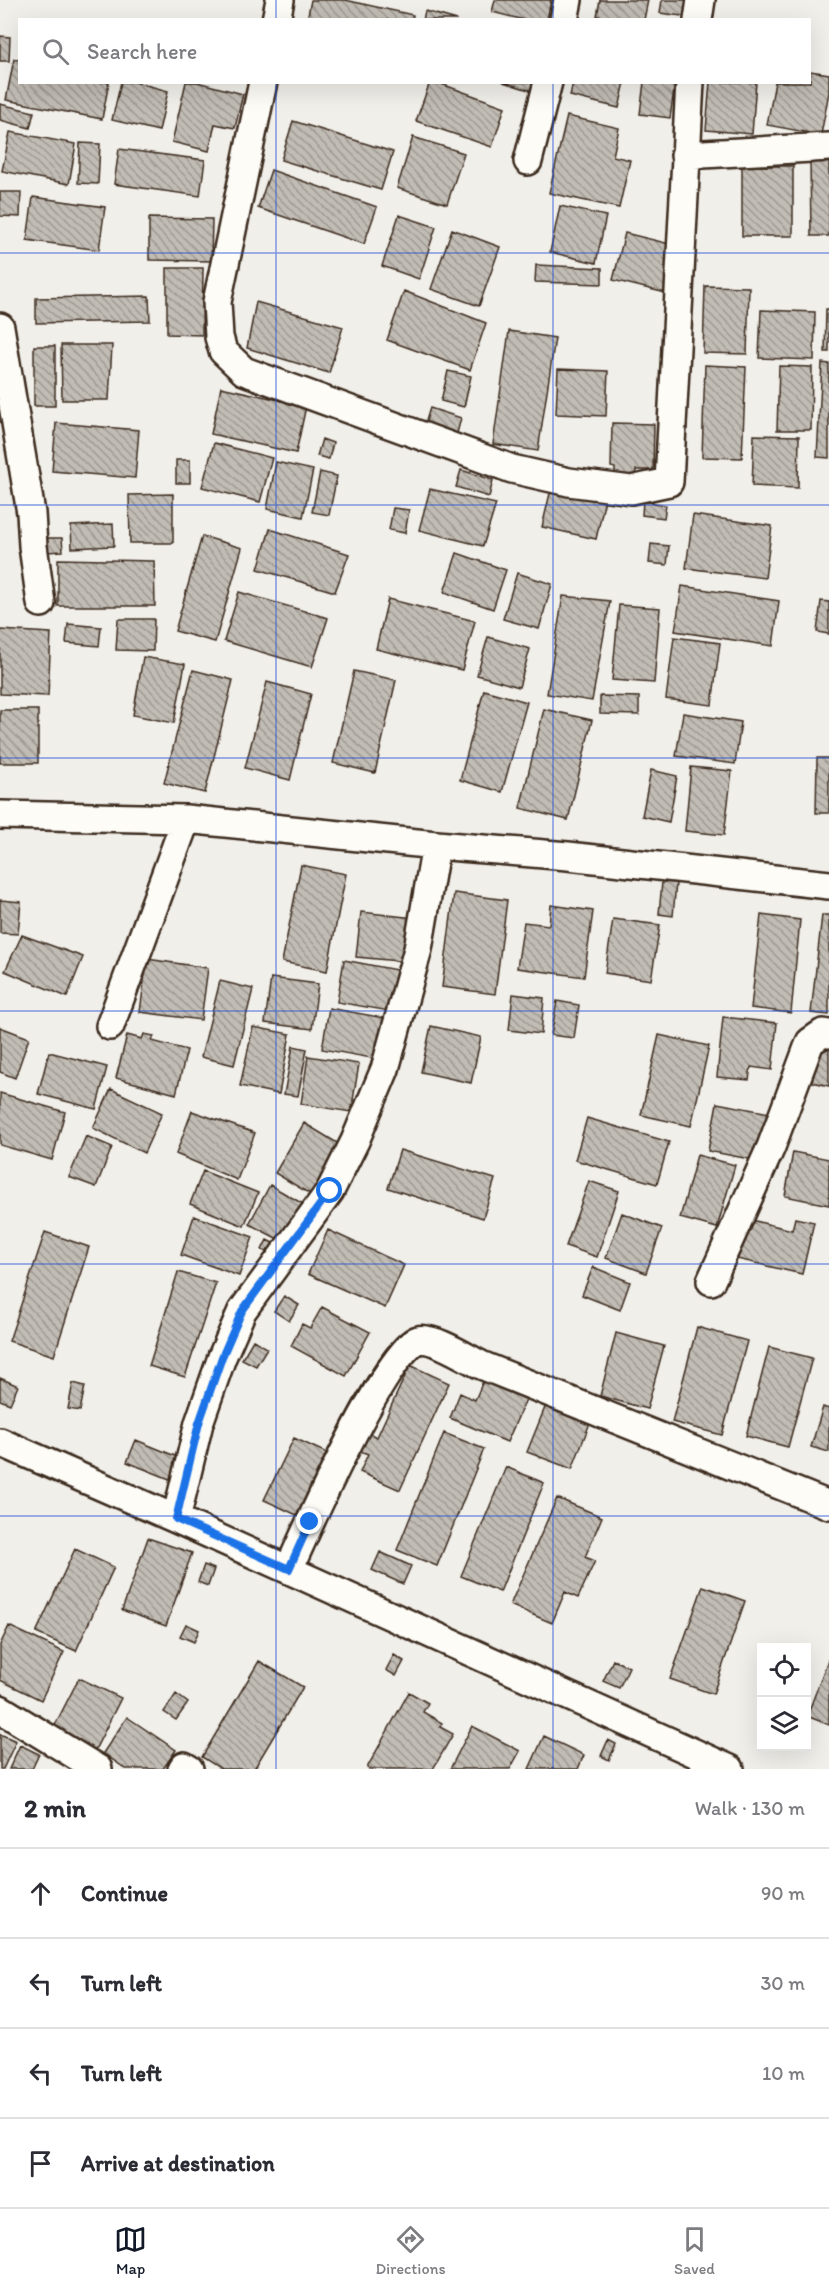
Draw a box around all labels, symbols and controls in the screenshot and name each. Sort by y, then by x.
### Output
search box [18,18,811,84]
icon: search [39,35,72,68]
text: Search here [87,38,197,65]
route start [316,1177,342,1203]
route end [296,1508,322,1534]
map controls [757,1643,811,1751]
button: locate [757,1643,811,1697]
button: layers [757,1697,811,1751]
text: 2 min [24,1792,86,1824]
text: Walk · 130 m [695,1796,805,1820]
icon: ahead [24,1877,57,1910]
text: Continue [81,1880,168,1907]
text: 90 m [761,1881,805,1905]
icon: left [24,1967,57,2000]
text: Turn left [81,1970,162,1997]
text: 30 m [760,1971,805,1995]
icon: left [24,2057,57,2090]
text: Turn left [81,2060,162,2087]
text: 10 m [762,2061,805,2085]
icon: arrive [24,2147,57,2180]
text: Arrive at destination [81,2150,275,2177]
tab: Map [114,2223,147,2278]
tab: Directions [375,2223,446,2278]
tab: Saved [674,2223,715,2278]

